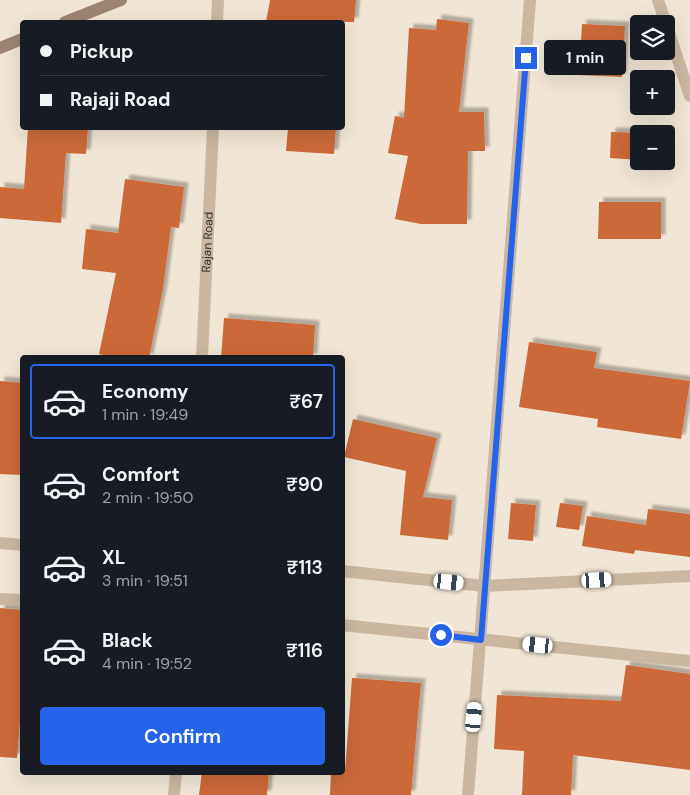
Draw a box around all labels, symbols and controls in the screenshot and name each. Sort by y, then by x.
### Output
map controls [630,15,675,170]
button: layers [630,15,675,60]
text: Pickup [70,39,134,64]
callout: 1 min [544,40,626,76]
route end [515,47,537,69]
text: 1 min [566,47,604,68]
button: + [630,70,675,115]
text: Rajaji Road [70,87,171,112]
button: − [630,125,675,170]
street label: Rajan Road [198,211,217,273]
icon: car [42,379,87,424]
text: Economy [102,379,189,404]
text: ₹67 [289,389,323,414]
text: 1 min · 19:49 [102,404,188,425]
icon: car [42,462,87,507]
text: Comfort [102,462,180,487]
text: ₹90 [286,472,323,497]
text: 2 min · 19:50 [102,487,193,508]
icon: car [42,545,87,590]
text: XL [102,545,125,570]
text: ₹113 [287,555,323,580]
text: 3 min · 19:51 [102,570,188,591]
car [581,572,612,588]
car [433,573,464,591]
route start [430,624,452,646]
icon: car [42,628,87,673]
text: Black [102,628,153,653]
car [522,636,553,654]
text: ₹116 [286,638,323,663]
text: 4 min · 19:52 [102,653,192,674]
car [465,701,482,733]
button: Confirm [40,707,325,765]

